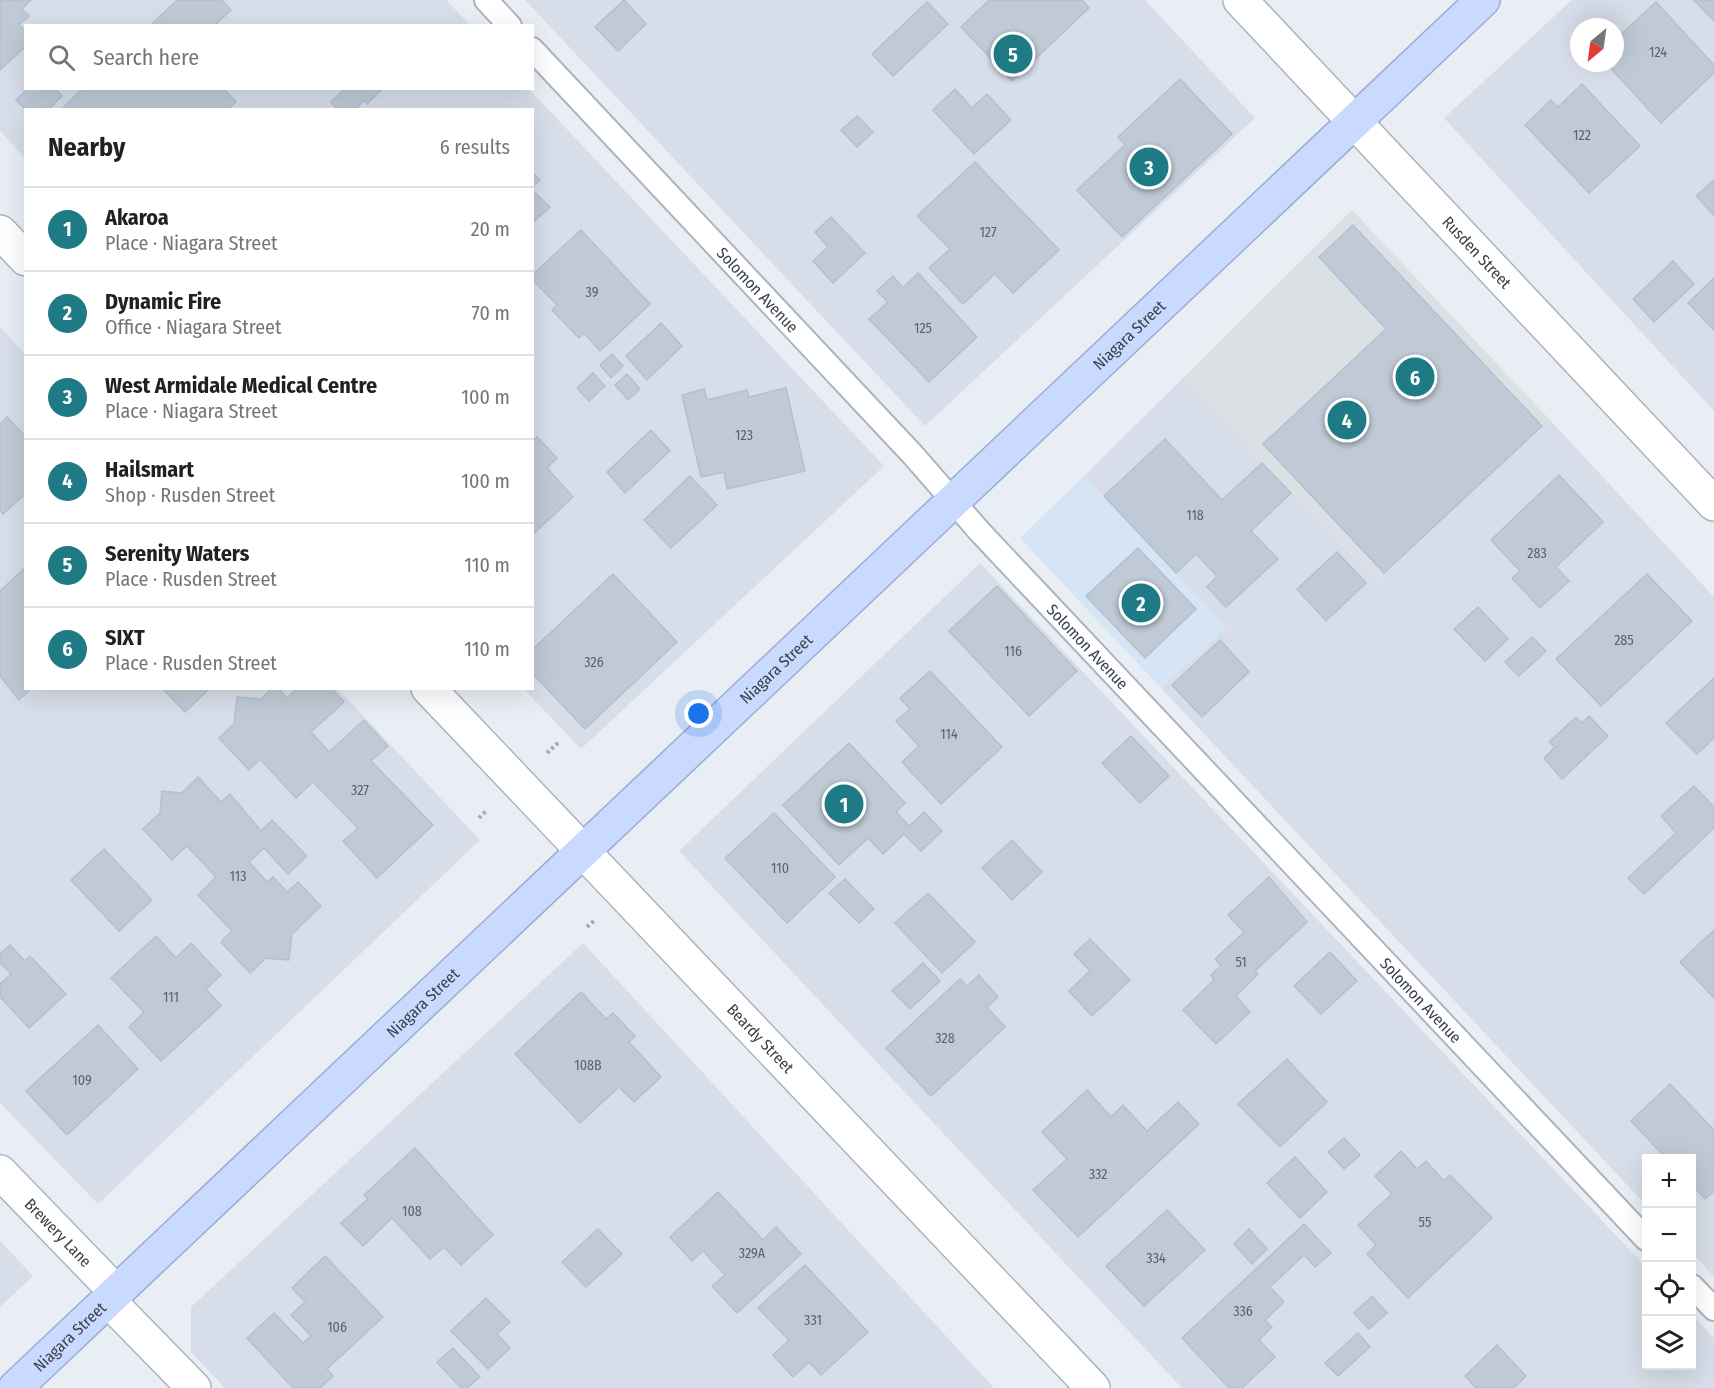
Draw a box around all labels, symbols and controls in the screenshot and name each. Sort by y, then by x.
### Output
north arrow [1570,18,1624,72]
search box [24,24,534,90]
pin: 5 [994,32,1032,76]
icon: search [45,41,78,74]
text: Search here [93,44,199,71]
house number: 124 [1649,44,1667,61]
house number: 122 [1573,127,1591,144]
text: Nearby [48,132,125,163]
text: 6 results [440,135,510,159]
pin: 3 [1130,144,1168,190]
text: Akaroa [105,204,169,231]
street label: Rusden Street [1439,212,1516,293]
text: 1 [63,217,72,241]
text: 20 m [471,217,510,241]
house number: 127 [979,224,997,241]
text: Place · Niagara Street [105,231,278,255]
street label: Solomon Avenue [713,243,802,336]
house number: 39 [586,284,599,301]
text: Dynamic Fire [105,288,221,315]
street label: Niagara Street [1089,296,1170,373]
text: 2 [63,301,72,325]
text: 70 m [472,301,510,325]
text: Office · Niagara Street [105,315,281,339]
house number: 125 [914,320,932,337]
pin: 6 [1396,354,1434,400]
text: West Armidale Medical Centre [105,372,377,399]
text: 3 [63,385,72,409]
text: 100 m [461,385,510,409]
pin: 4 [1328,398,1366,442]
text: Place · Niagara Street [105,399,278,423]
house number: 123 [735,427,753,444]
text: Hailsmart [105,456,194,483]
text: 4 [62,469,73,493]
text: 100 m [461,469,510,493]
text: Shop · Rusden Street [105,483,275,507]
house number: 118 [1186,507,1204,524]
text: Serenity Waters [105,540,249,567]
house number: 283 [1527,545,1547,562]
text: 5 [63,553,72,577]
text: 110 m [464,553,510,577]
text: Place · Rusden Street [105,567,277,591]
pin: 2 [1122,580,1160,626]
street label: Solomon Avenue [1043,600,1132,693]
text: SIXT [105,624,145,651]
street label: Niagara Street [736,629,816,707]
house number: 285 [1614,632,1634,649]
text: 6 [62,637,73,661]
text: 110 m [464,637,510,661]
house number: 116 [1004,643,1022,660]
text: Place · Rusden Street [105,651,277,675]
house number: 326 [584,654,604,671]
your location [684,699,713,728]
house number: 114 [940,726,958,743]
house number: 327 [351,782,369,799]
pin: 1 [824,782,864,826]
house number: 110 [771,860,789,877]
house number: 113 [229,868,247,885]
house number: 51 [1235,954,1247,971]
street label: Solomon Avenue [1376,954,1466,1047]
street label: Niagara Street [382,963,463,1041]
house number: 111 [163,989,179,1006]
street label: Beardy Street [723,1000,799,1077]
house number: 328 [935,1030,955,1047]
house number: 108B [574,1057,602,1074]
house number: 109 [72,1072,92,1089]
map controls [1642,1154,1696,1370]
button: + [1642,1154,1696,1208]
house number: 332 [1089,1166,1107,1183]
street label: Brewery Lane [21,1194,96,1271]
house number: 108 [402,1203,422,1220]
button: − [1642,1208,1696,1262]
house number: 55 [1419,1214,1431,1231]
house number: 329A [739,1245,766,1262]
house number: 334 [1146,1250,1166,1267]
button: locate [1642,1262,1696,1316]
street label: Niagara Street [29,1297,110,1375]
house number: 336 [1233,1303,1253,1320]
house number: 331 [804,1312,822,1329]
button: layers [1642,1316,1696,1370]
house number: 106 [327,1319,347,1336]

